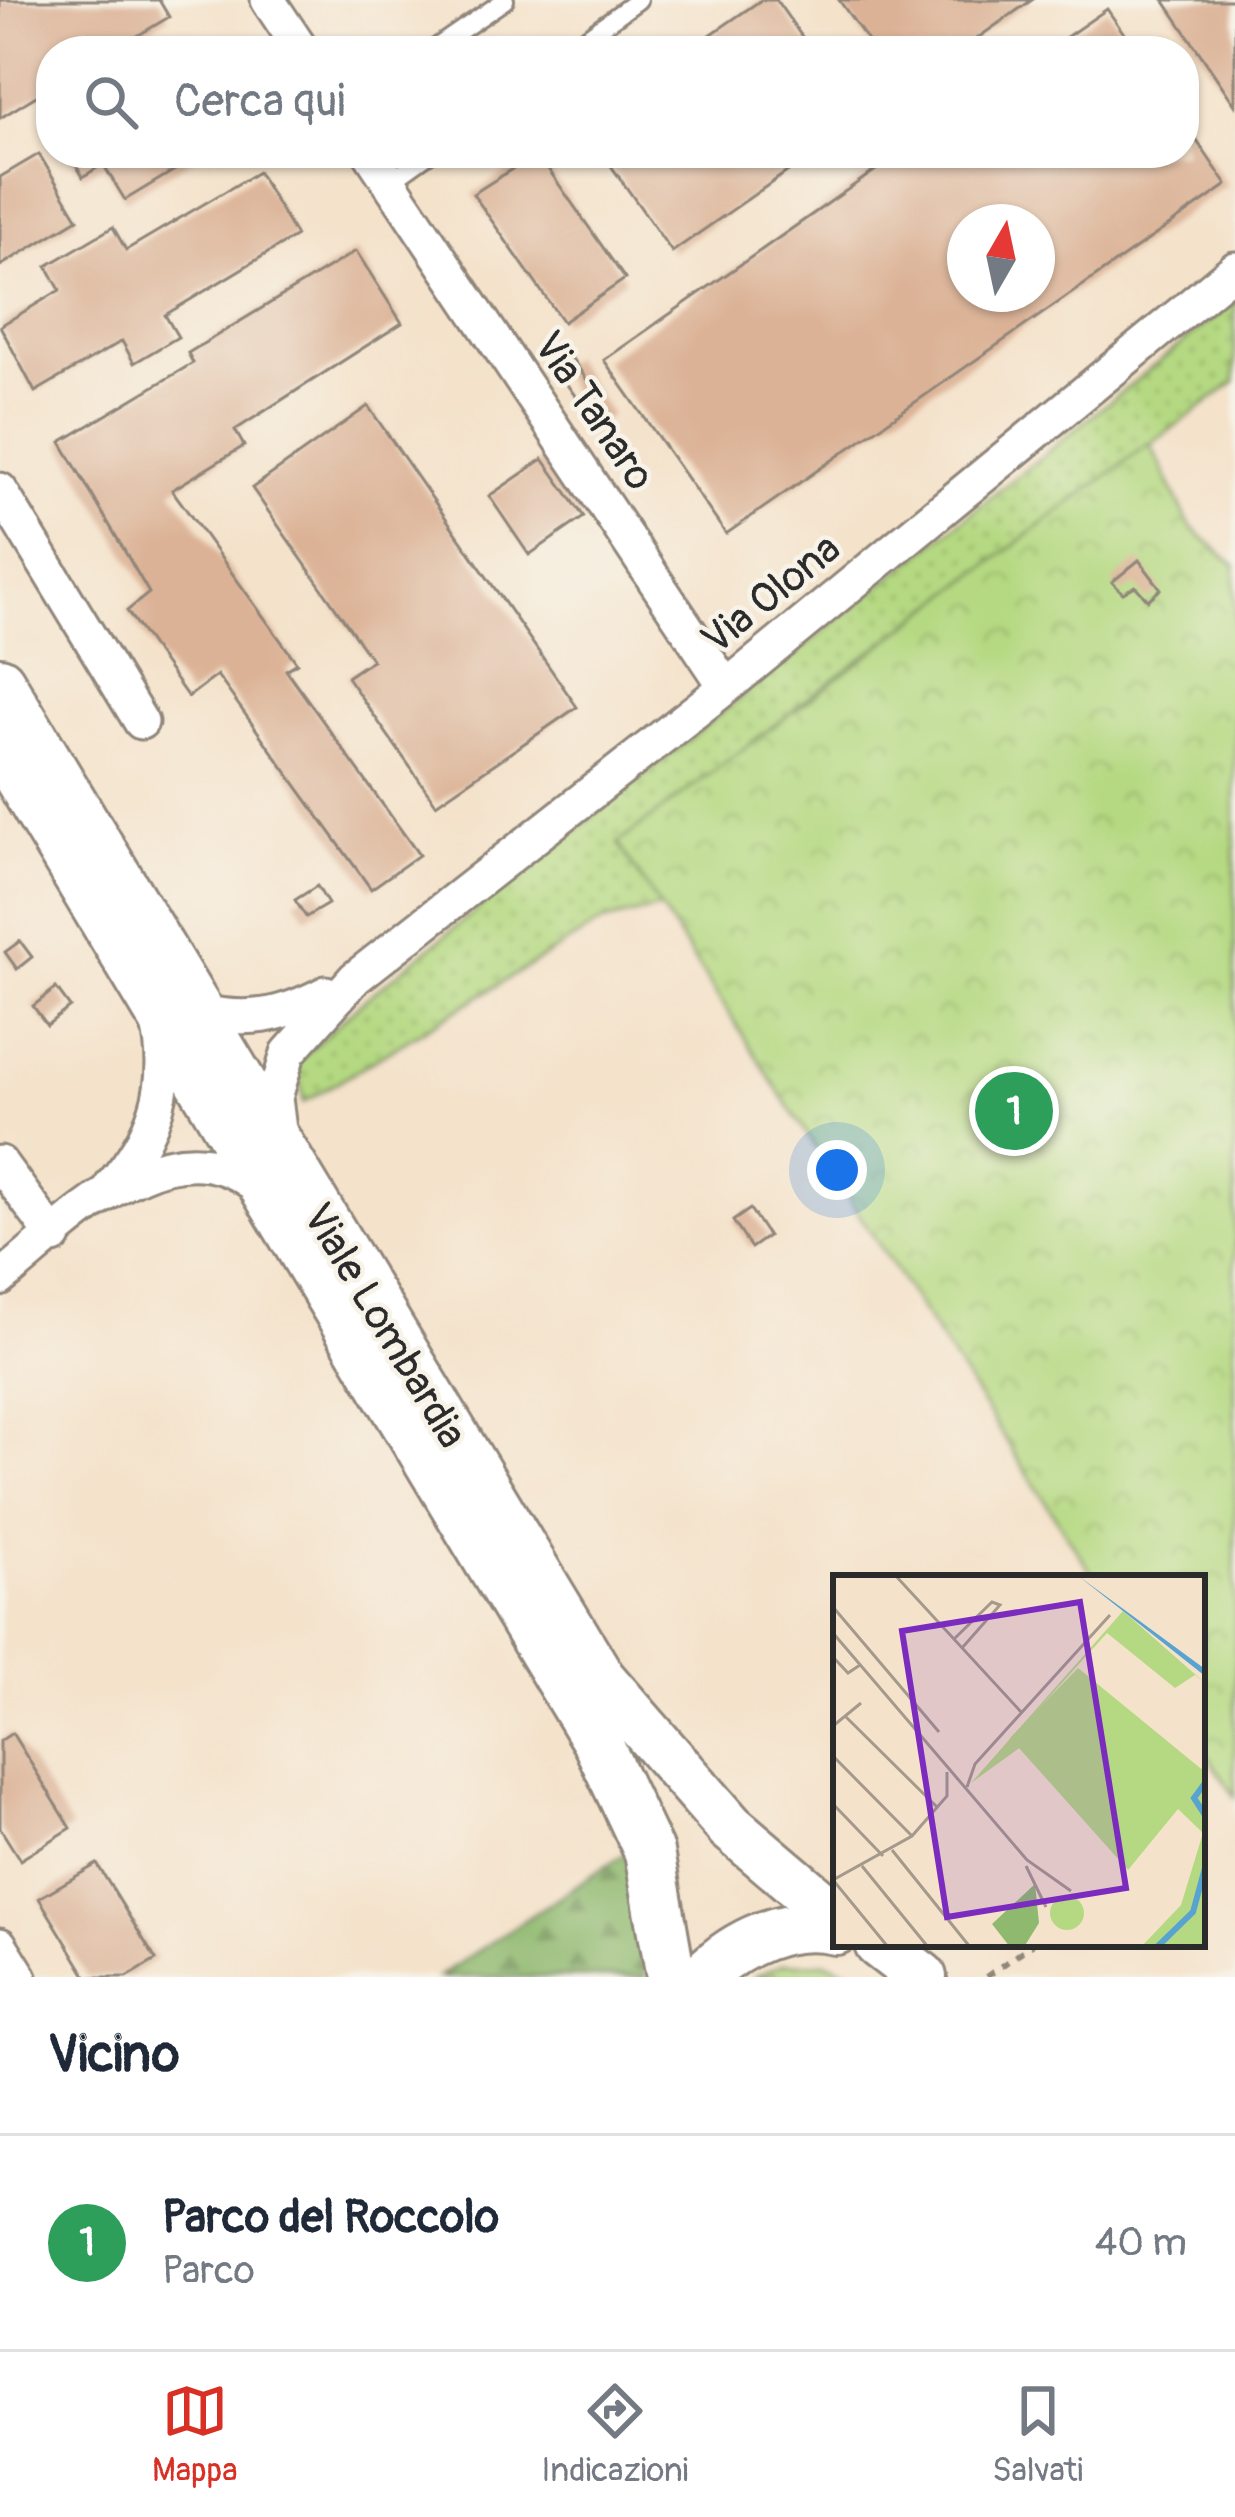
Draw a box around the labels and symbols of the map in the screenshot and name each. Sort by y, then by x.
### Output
north arrow [947,204,1055,312]
street label: Via Tanaro [521,322,665,500]
street label: Via Olona [691,523,851,666]
pin: 1 [975,1066,1053,1156]
your location [807,1140,867,1200]
street label: Viale Lombardia [291,1194,478,1458]
inset map [833,1575,1205,1947]

